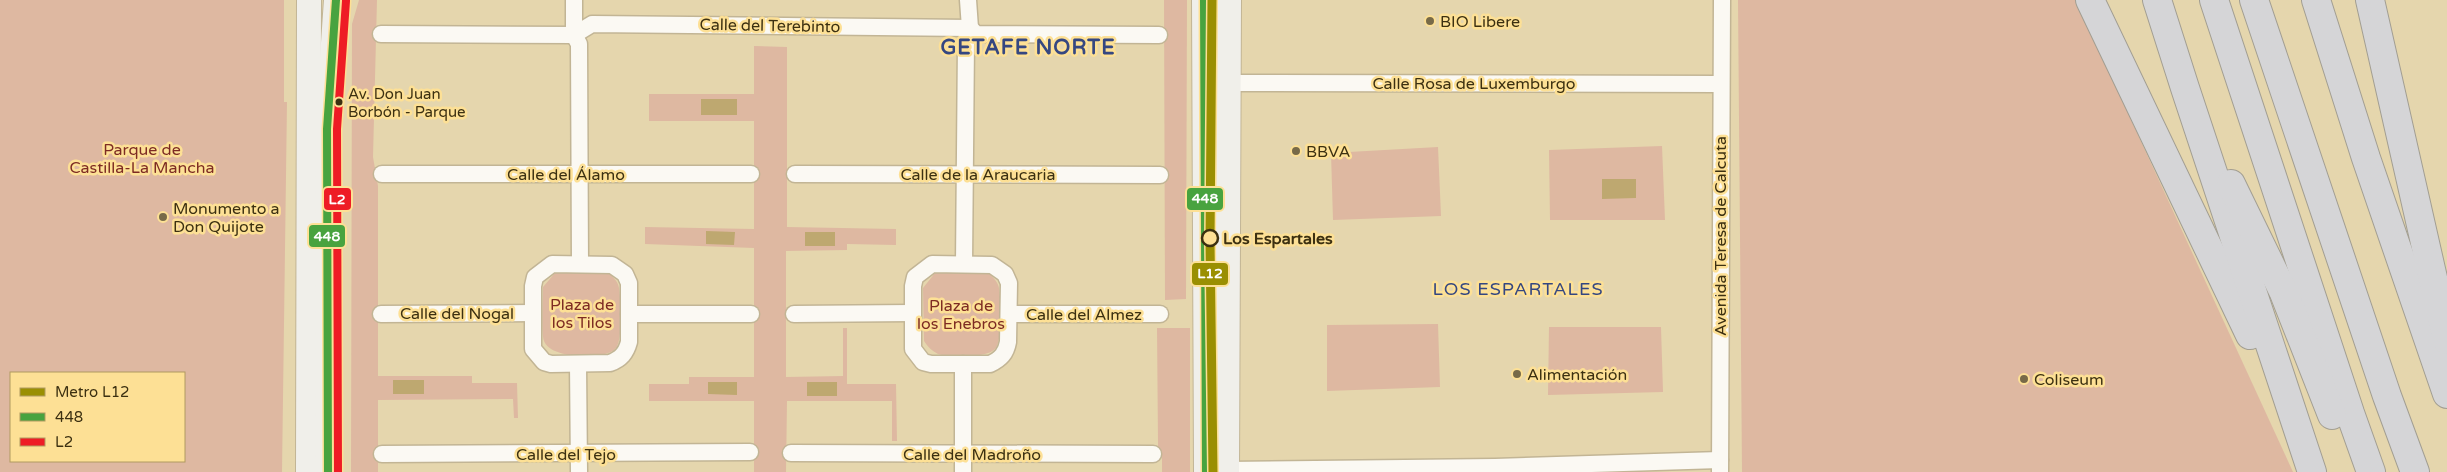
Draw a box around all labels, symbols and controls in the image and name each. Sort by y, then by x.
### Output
place label: BIO Libere [1440,12,1520,32]
street label: Calle del Terebinto [699,15,840,37]
marker: BIO Libere [1424,15,1436,27]
district label: GETAFE NORTE [940,35,1116,60]
street label: Calle Rosa de Luxemburgo [1372,74,1576,94]
place label: Av. Don Juan Borbón - Parque [348,85,466,121]
marker: Av. Don Juan Borbón - Parque [334,97,344,107]
street label: Avenida Teresa de Calcuta [1711,136,1731,336]
park label: Parque de Castilla-La Mancha [69,140,215,178]
place label: BBVA [1306,142,1350,162]
marker: BBVA [1290,145,1302,157]
street label: Calle del Álamo [507,165,625,185]
street label: Calle de la Araucaria [900,165,1056,185]
line badge: L2 [323,187,352,211]
line badge: 448 [1186,187,1224,211]
text: 448 [1192,190,1218,207]
text: L2 [329,191,346,208]
place label: Monumento a Don Quijote [173,199,280,237]
marker: Monumento a Don Quijote [157,211,169,223]
line badge: 448 [308,224,346,248]
text: 448 [314,228,340,245]
marker: Los Espartales [1201,229,1219,247]
place label: Los Espartales [1223,229,1333,249]
line badge: L12 [1191,262,1229,286]
text: L12 [1197,265,1223,282]
district label: LOS ESPARTALES [1432,278,1604,300]
park label: Plaza de los Tilos [550,295,614,333]
park label: Plaza de los Enebros [917,296,1005,334]
street label: Calle del Nogal [400,304,514,324]
street label: Calle del Almez [1026,305,1142,325]
place label: Alimentación [1527,365,1627,385]
marker: Alimentación [1511,368,1523,380]
place label: Coliseum [2034,370,2104,390]
legend [10,372,185,462]
marker: Coliseum [2018,373,2030,385]
text: Metro L12 [55,383,130,401]
text: 448 [55,408,83,426]
text: L2 [55,433,73,451]
street label: Calle del Tejo [516,445,616,465]
street label: Calle del Madroño [903,445,1041,465]

